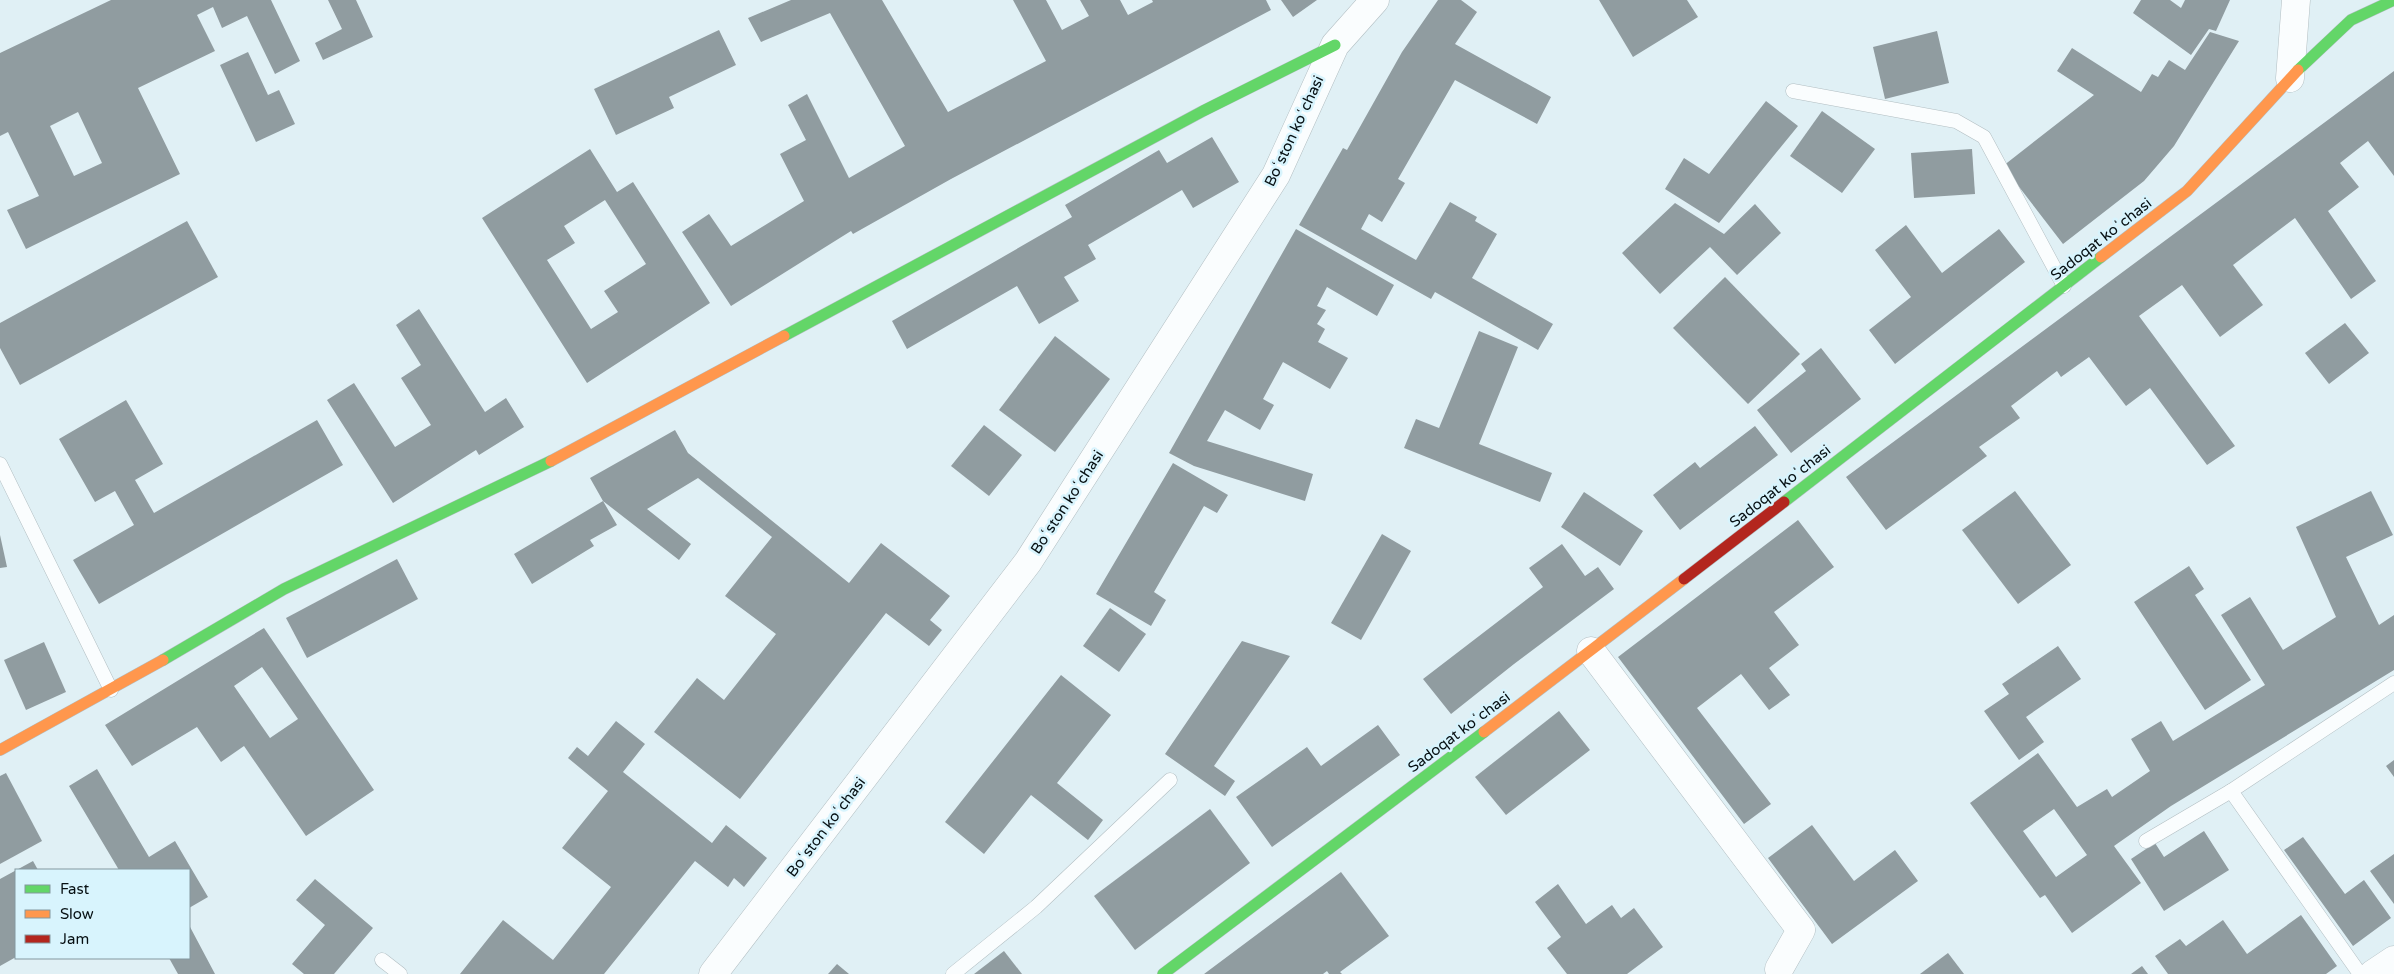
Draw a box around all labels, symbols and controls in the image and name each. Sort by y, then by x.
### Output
street label: Boʻston koʻchasi [1260,73,1328,189]
street label: Sadoqat koʻchasi [2047,194,2155,284]
street label: Sadoqat koʻchasi [1726,441,1834,531]
street label: Boʻston koʻchasi [1027,447,1107,557]
street label: Sadoqat koʻchasi [1404,688,1514,776]
street label: Boʻston koʻchasi [783,774,869,880]
legend [15,869,190,959]
text: Fast [60,880,90,898]
text: Slow [60,905,94,923]
text: Jam [60,930,89,948]

